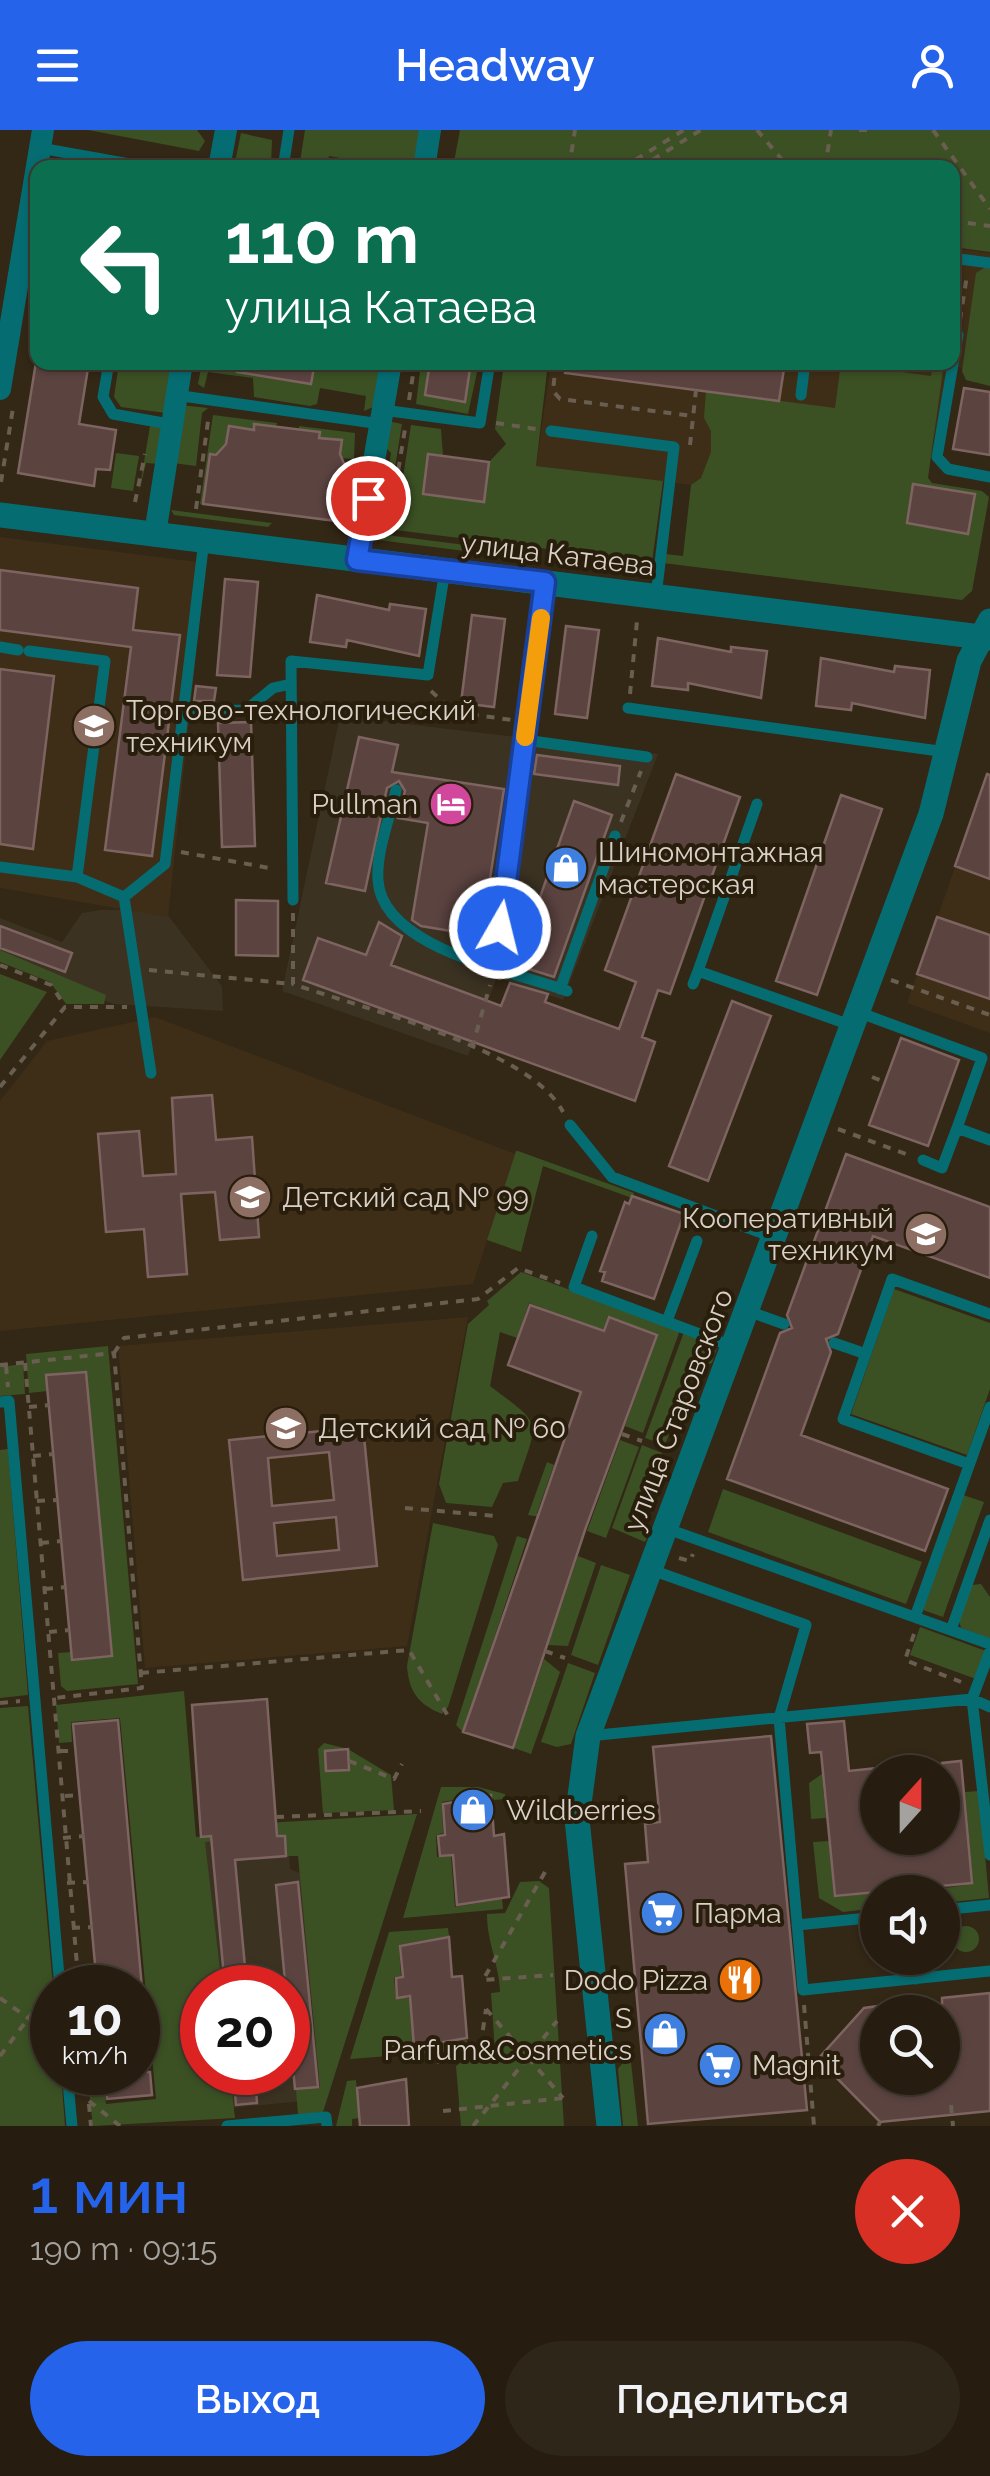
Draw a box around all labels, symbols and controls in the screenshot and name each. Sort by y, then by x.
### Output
icon: menu [30,38,85,93]
icon: person [905,38,960,93]
text: Headway [395,39,595,92]
text: 110 m [225,197,419,279]
icon: left [60,200,190,330]
text: улица Катаева [225,281,537,334]
pin [326,456,411,541]
icon: arrive [341,471,396,526]
street label: улица Катаева [459,526,656,583]
place label: Торгово-технологический техникум [126,694,476,759]
school or university icon: Торгово-технологический техникум [71,703,117,749]
hotel icon: Pullman [428,781,474,827]
place label: Pullman [311,788,418,821]
place label: Шиномонтажная мастерская [598,836,824,901]
shop icon: Шиномонтажная мастерская [543,845,589,891]
position arrow [448,876,552,980]
school or university icon: Детский сад № 99 [227,1174,273,1220]
place label: Детский сад № 99 [282,1181,529,1214]
place label: Кооперативный техникум [682,1202,894,1267]
school or university icon: Кооперативный техникум [903,1211,949,1257]
street label: улица Старовского [617,1284,740,1536]
school or university icon: Детский сад № 60 [263,1405,309,1451]
place label: Детский сад № 60 [318,1412,566,1445]
north arrow [860,1755,960,1855]
map controls [860,1755,960,2095]
shop icon: Wildberries [450,1787,496,1833]
place label: Wildberries [506,1794,656,1827]
button: sound [860,1875,960,1975]
supermarket icon: Парма [639,1890,685,1936]
place label: Парма [694,1897,781,1930]
restaurant icon: Dodo Pizza [717,1957,763,2003]
place label: Dodo Pizza [564,1964,708,1997]
speed limit sign: 20 [180,1965,310,2095]
text: 10 [67,1988,123,2047]
button: search [860,1995,960,2095]
place label: S Parfum&Cosmetics [384,2002,632,2067]
shop icon: S Parfum&Cosmetics [642,2011,688,2057]
text: km/h [62,2040,128,2070]
supermarket icon: Magnit [697,2042,743,2088]
place label: Magnit [752,2049,841,2082]
text: 1 мин [30,2157,188,2227]
button: close [855,2159,960,2264]
text: 190 m · 09:15 [30,2230,217,2267]
button: Выход [30,2341,485,2456]
button: Поделиться [505,2341,960,2456]

